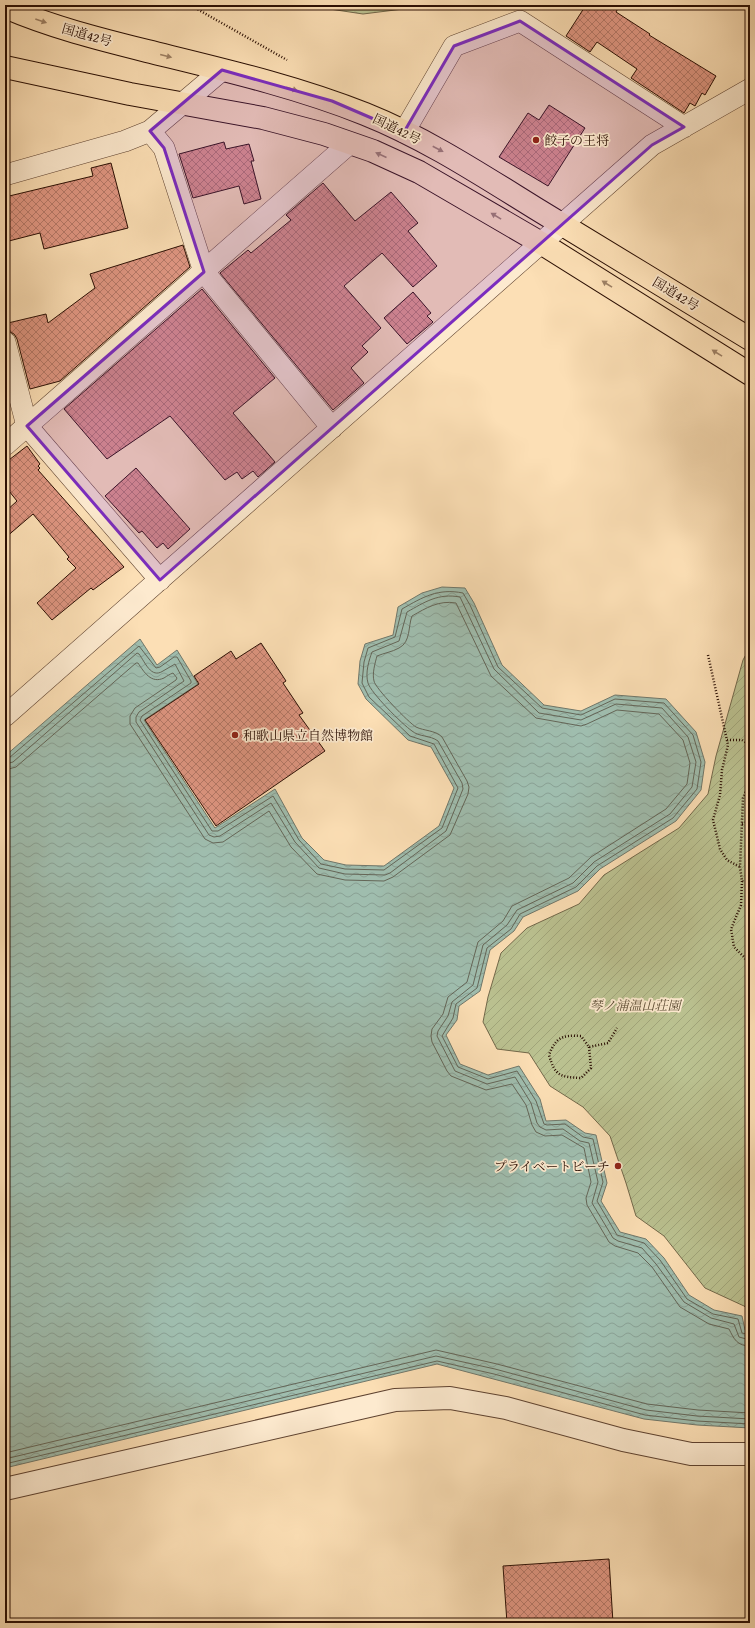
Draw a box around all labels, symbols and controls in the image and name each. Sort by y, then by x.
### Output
one-way arrow [36,18,48,24]
street label: 国道42号 [60,19,114,51]
one-way arrow [161,53,173,59]
one-way arrow [286,86,298,92]
street label: 国道42号 [370,109,424,149]
place label: 餃子の王将 [544,131,609,150]
marker: 餃子の王将 [531,135,541,145]
one-way arrow [432,146,443,153]
one-way arrow [376,152,387,158]
one-way arrow [490,213,502,220]
street label: 国道42号 [649,273,703,315]
one-way arrow [602,280,612,288]
one-way arrow [712,349,722,357]
place label: 和歌山県立自然博物館 [243,726,373,745]
marker: 和歌山県立自然博物館 [230,730,240,740]
park label: 琴ノ浦温山荘園 [589,996,682,1015]
place label: プライベートビーチ [494,1157,610,1176]
marker: プライベートビーチ [613,1161,623,1171]

